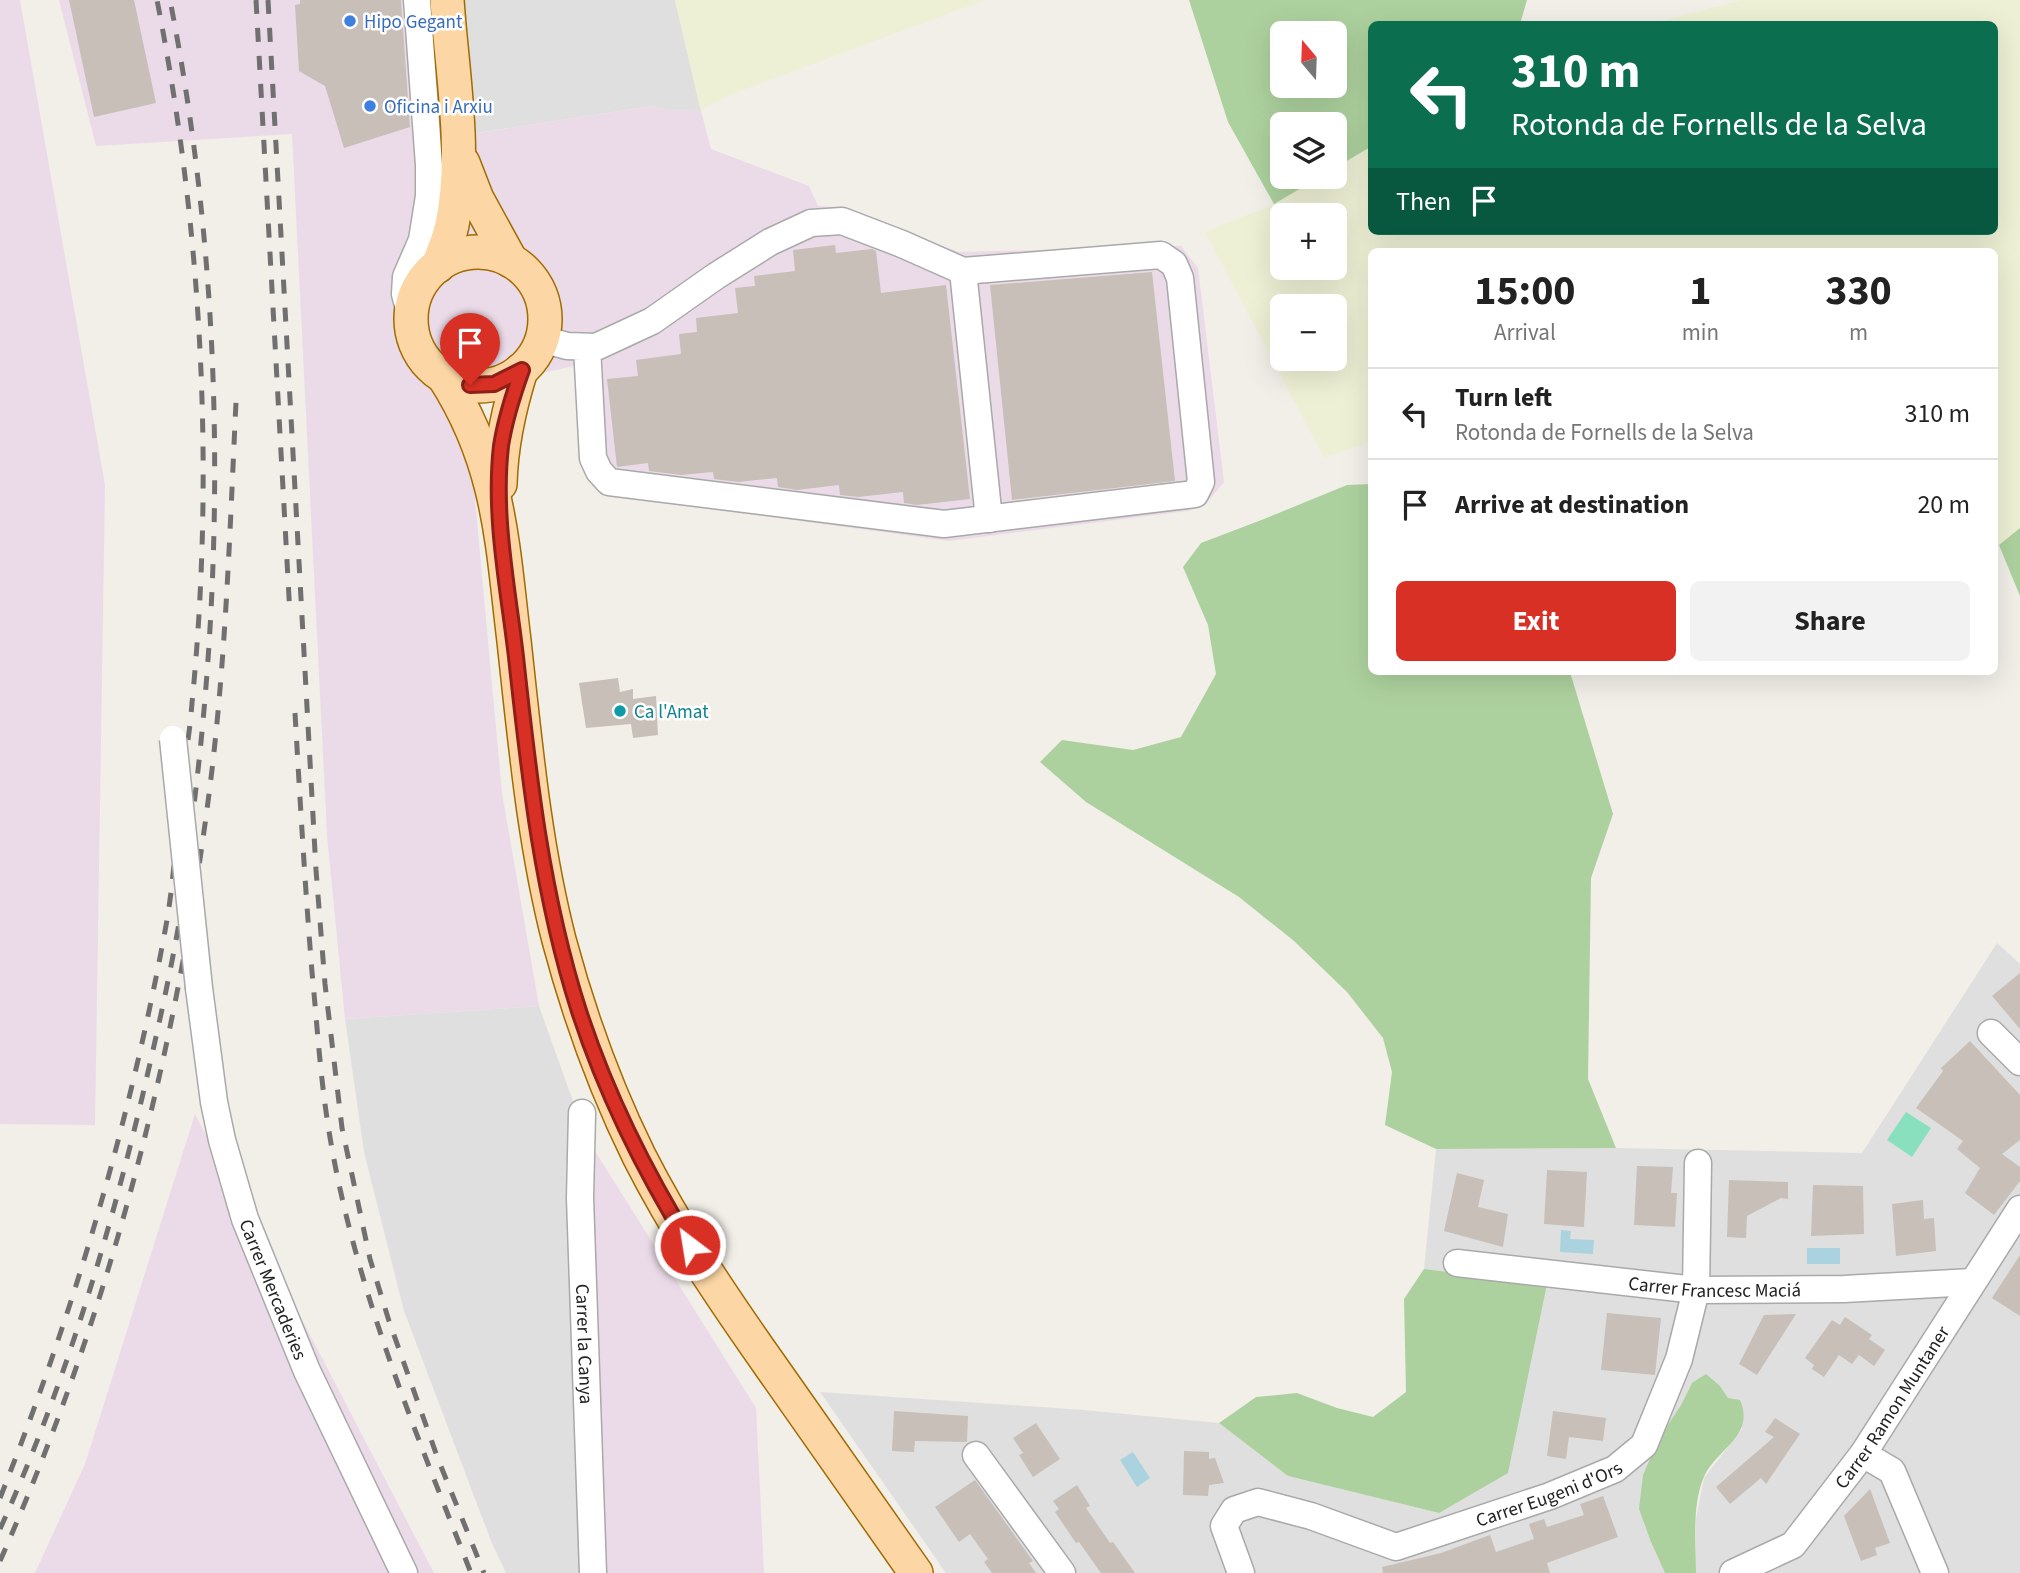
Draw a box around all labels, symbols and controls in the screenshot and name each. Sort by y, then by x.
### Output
place label: Hipo Gegant [364,9,463,36]
marker: Hipo Gegant [342,13,358,29]
north arrow [1270,21,1348,98]
map controls [1270,21,1347,371]
text: 310 m [1511,37,1640,107]
icon: left [1396,49,1487,140]
place label: Oficina i Arxiu [384,94,493,121]
marker: Oficina i Arxiu [362,98,378,114]
text: Rotonda de Fornells de la Selva [1511,102,1927,148]
button: layers [1270,112,1347,189]
icon: arrive [1465,182,1503,220]
text: Then [1396,183,1451,220]
button: + [1270,203,1347,280]
text: 15:00 [1474,261,1576,321]
text: 1 [1689,261,1711,321]
text: 330 [1825,261,1892,321]
button: − [1270,294,1347,371]
pin [440,313,500,385]
text: Arrival [1494,316,1556,349]
text: min [1682,316,1719,349]
text: m [1849,316,1868,349]
icon: arrive [451,324,489,362]
text: Turn left [1455,379,1552,416]
icon: left [1396,395,1434,433]
text: 310 m [1904,395,1970,432]
text: Rotonda de Fornells de la Selva [1455,416,1754,449]
icon: arrive [1396,486,1434,524]
text: Arrive at destination [1455,486,1689,523]
text: 20 m [1917,486,1970,523]
button: Exit [1396,581,1676,661]
button: Share [1690,581,1970,661]
place label: Ca l'Amat [634,699,709,726]
marker: Ca l'Amat [612,703,628,719]
position arrow [653,1208,727,1282]
street label: Carrer Mercaderies [232,1215,313,1364]
street label: Carrer Francesc Maciá [1627,1270,1801,1305]
street label: Carrer la Canya [568,1283,599,1405]
street label: Carrer Ramon Muntaner [1829,1321,1957,1495]
street label: Carrer Eugeni d'Ors [1473,1456,1629,1535]

